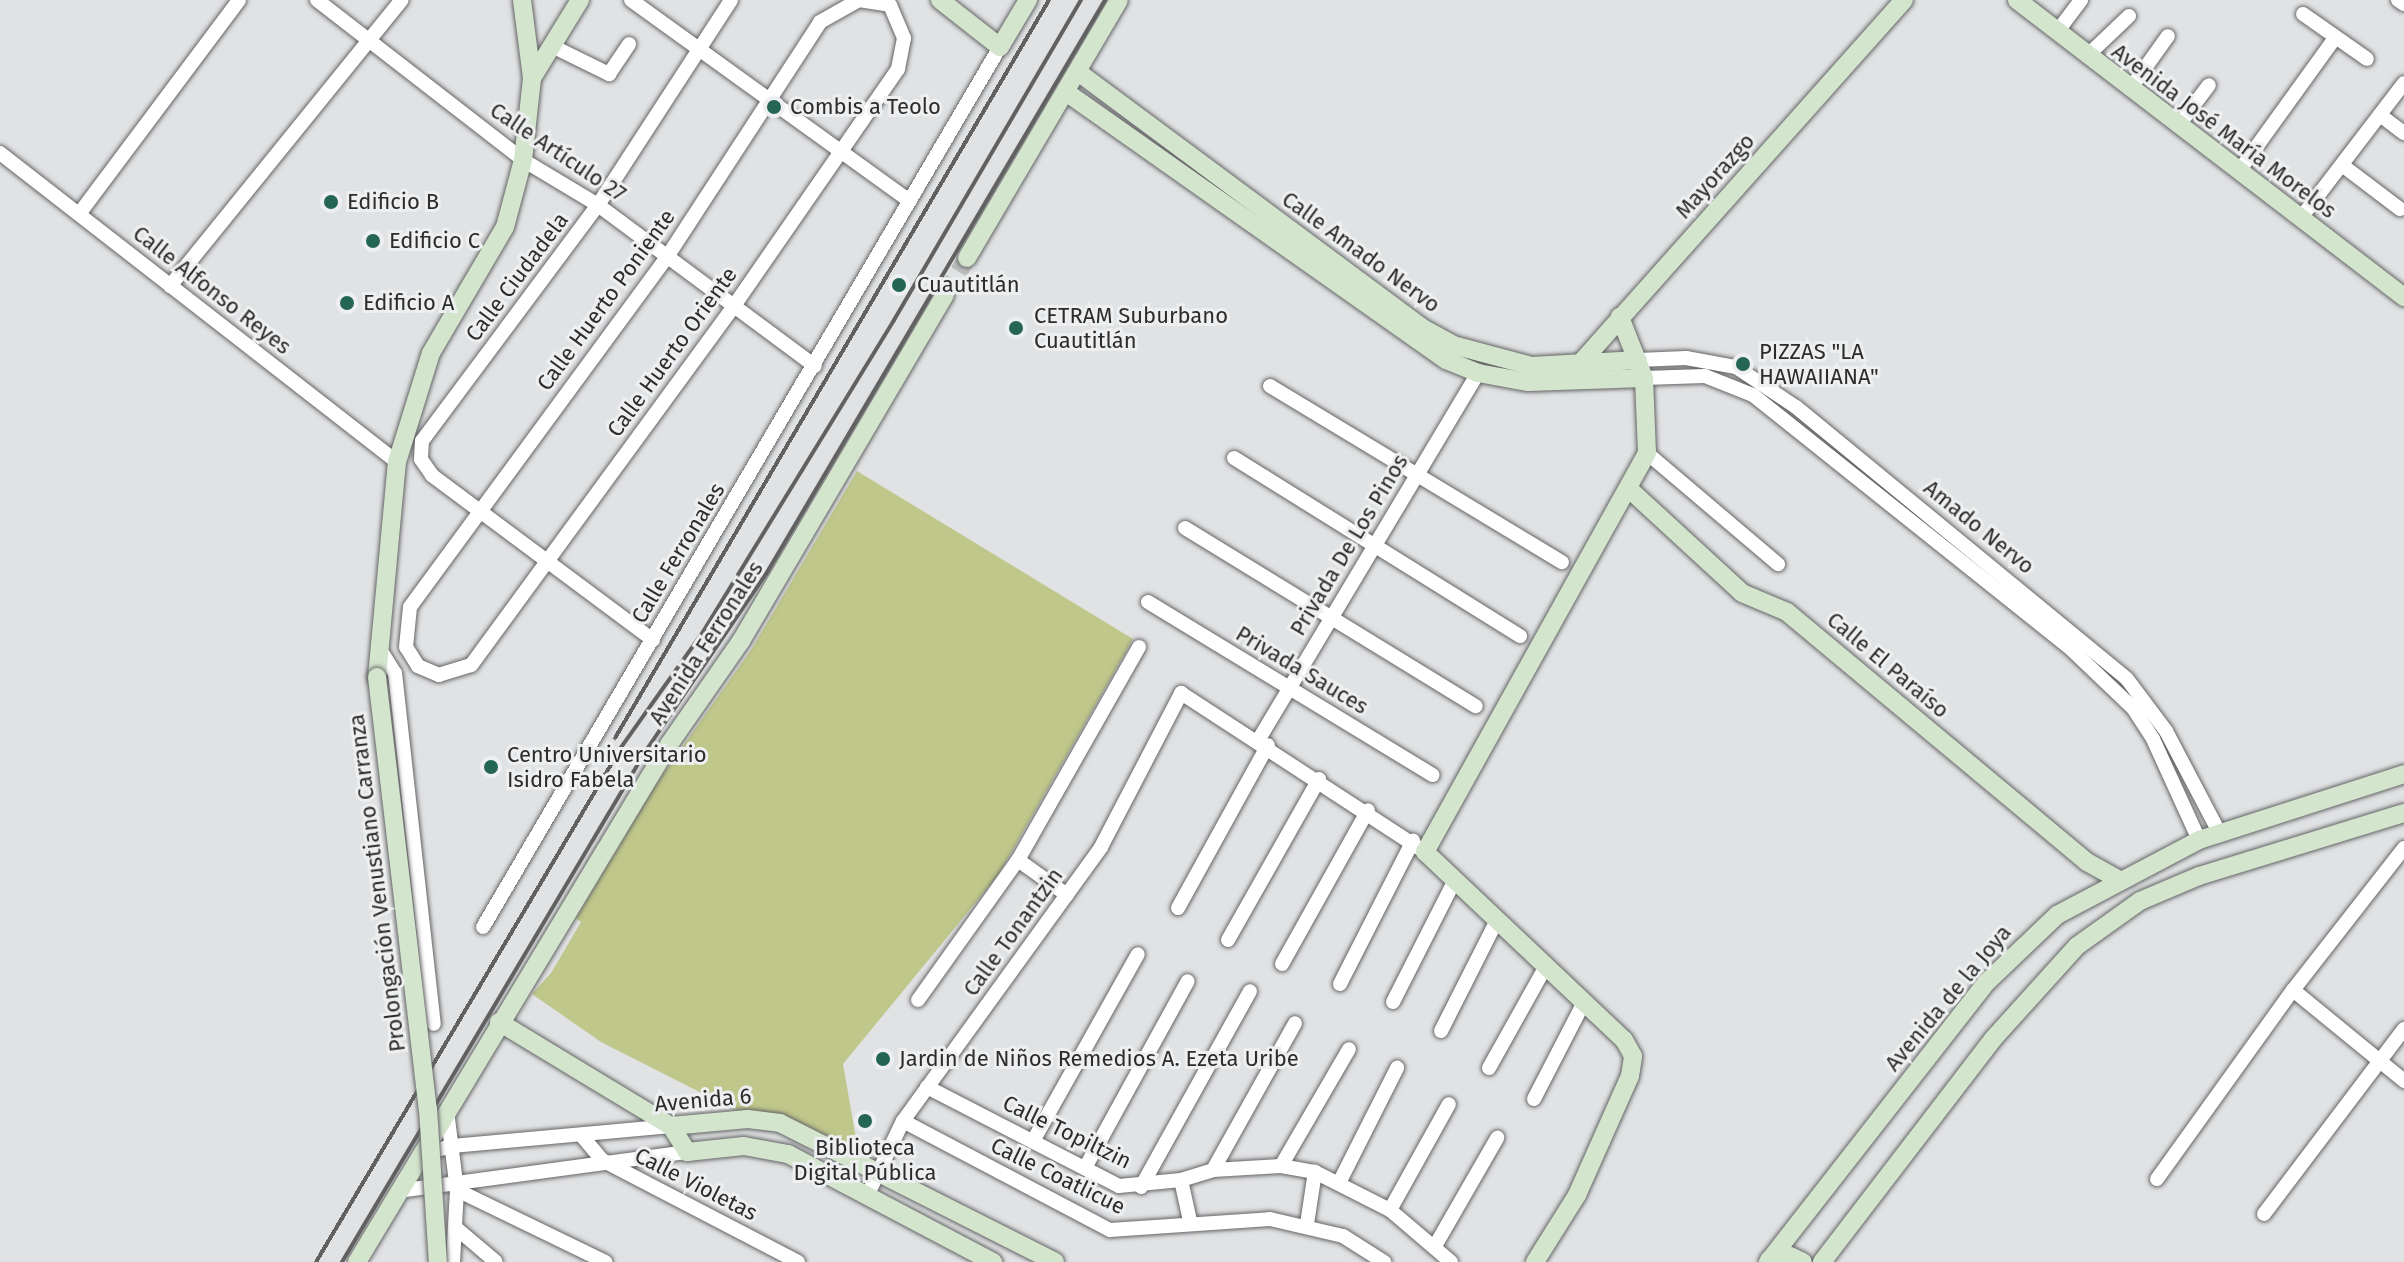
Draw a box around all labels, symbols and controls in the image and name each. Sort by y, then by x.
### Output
street label: Avenida José María Morelos [2107,38,2341,224]
place label: Combis a Teolo [790,94,941,120]
street label: Calle Artículo 27 [485,97,631,207]
marker: Combis a Teolo [765,98,783,116]
street label: Mayorazgo [1670,128,1760,224]
street label: Calle Amado Nervo [1277,186,1445,318]
place label: Edificio B [347,189,439,215]
marker: Edificio B [322,193,340,211]
street label: Calle Huerto Poniente [531,204,681,396]
street label: Calle Ciudadela [460,207,574,347]
street label: Calle Alfonso Reyes [128,220,296,360]
place label: Edificio C [389,228,480,254]
marker: Edificio C [364,232,382,250]
street label: Calle Huerto Oriente [602,262,742,442]
place label: Cuautitlán [917,272,1020,298]
marker: Cuautitlán [888,274,910,296]
place label: Edificio A [363,290,454,316]
marker: Edificio A [338,294,356,312]
place label: CETRAM Suburbano Cuautitlán [1034,302,1228,354]
marker: CETRAM Suburbano Cuautitlán [1005,317,1027,339]
place label: PIZZAS "LA HAWAIIANA" [1759,338,1879,390]
marker: PIZZAS "LA HAWAIIANA" [1734,355,1752,373]
street label: Privada De Los Pinos [1284,450,1414,640]
street label: Amado Nervo [1918,474,2040,580]
street label: Calle Ferronales [626,478,730,628]
street label: Avenida Ferronales [643,556,769,730]
street label: Calle El Paraíso [1822,606,1954,724]
street label: Privada Sauces [1231,620,1373,720]
street label: Prolongación Venustiano Carranza [343,713,411,1053]
place label: Centro Universitario Isidro Fabela [507,741,707,792]
marker: Centro Universitario Isidro Fabela [482,758,500,776]
street label: Calle Tonantzin [958,863,1068,1001]
street label: Avenida de la Joya [1879,920,2017,1076]
place label: Jardin de Niños Remedios A. Ezeta Uribe [899,1046,1299,1072]
marker: Jardin de Niños Remedios A. Ezeta Uribe [874,1050,892,1068]
street label: Avenida 6 [653,1083,753,1117]
street label: Calle Topiltzin [998,1089,1136,1175]
marker: Biblioteca Digital Pública [856,1112,874,1130]
street label: Calle Coatlicue [986,1132,1130,1220]
place label: Biblioteca Digital Pública [794,1134,936,1186]
street label: Calle Violetas [630,1142,762,1226]

